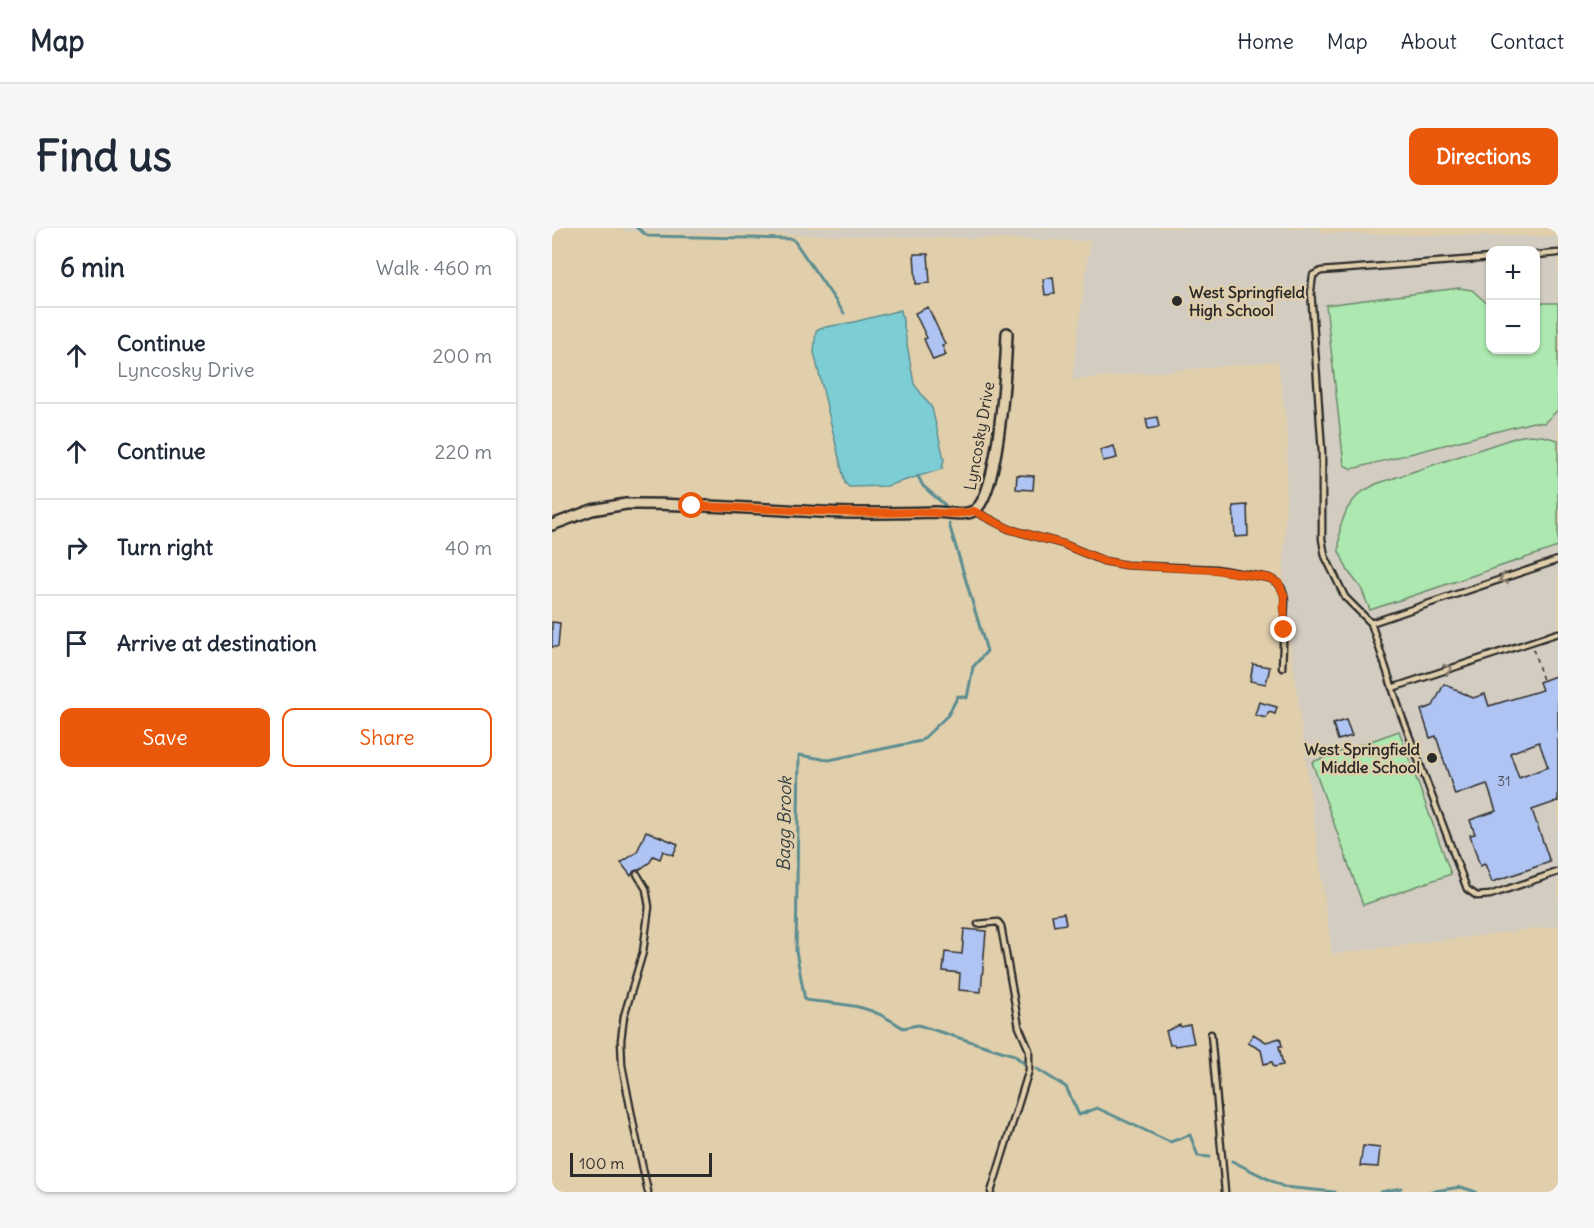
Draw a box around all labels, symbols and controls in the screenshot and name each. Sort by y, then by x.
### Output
text: Map [30,23,84,59]
text: Home [1237,28,1294,55]
text: Map [1327,28,1368,55]
text: About [1401,28,1457,55]
text: Contact [1490,28,1564,55]
button: Directions [1409,128,1558,185]
text: Find us [36,130,172,182]
map controls [1486,246,1540,354]
button: + [1486,246,1540,300]
text: 6 min [60,251,125,284]
text: Walk · 460 m [376,255,492,280]
place label: West Springfield High School [1189,282,1305,321]
marker: West Springfield High School [1170,294,1184,308]
button: − [1486,300,1540,354]
text: Continue [117,329,206,357]
icon: ahead [60,339,93,372]
text: 200 m [432,343,492,368]
text: Lyncosky Drive [117,357,255,382]
street label: Lyncosky Drive [960,380,998,492]
icon: ahead [60,435,93,468]
text: Continue [117,437,206,465]
text: 220 m [435,439,492,464]
route start [678,492,704,518]
icon: right [60,531,93,564]
text: Turn right [117,533,213,561]
text: 40 m [445,535,492,560]
one-way arrow [1498,571,1508,584]
route end [1270,616,1296,642]
icon: arrive [60,627,93,660]
text: Arrive at destination [117,629,317,657]
one-way arrow [1442,664,1453,676]
button: Save [60,708,270,767]
button: Share [282,708,492,767]
place label: West Springfield Middle School [1304,739,1421,777]
marker: West Springfield Middle School [1425,751,1439,765]
house number: 31 [1497,772,1511,790]
water label: Bagg Brook [772,775,796,872]
scale bar [570,1150,712,1178]
text: 100 m [579,1153,624,1173]

